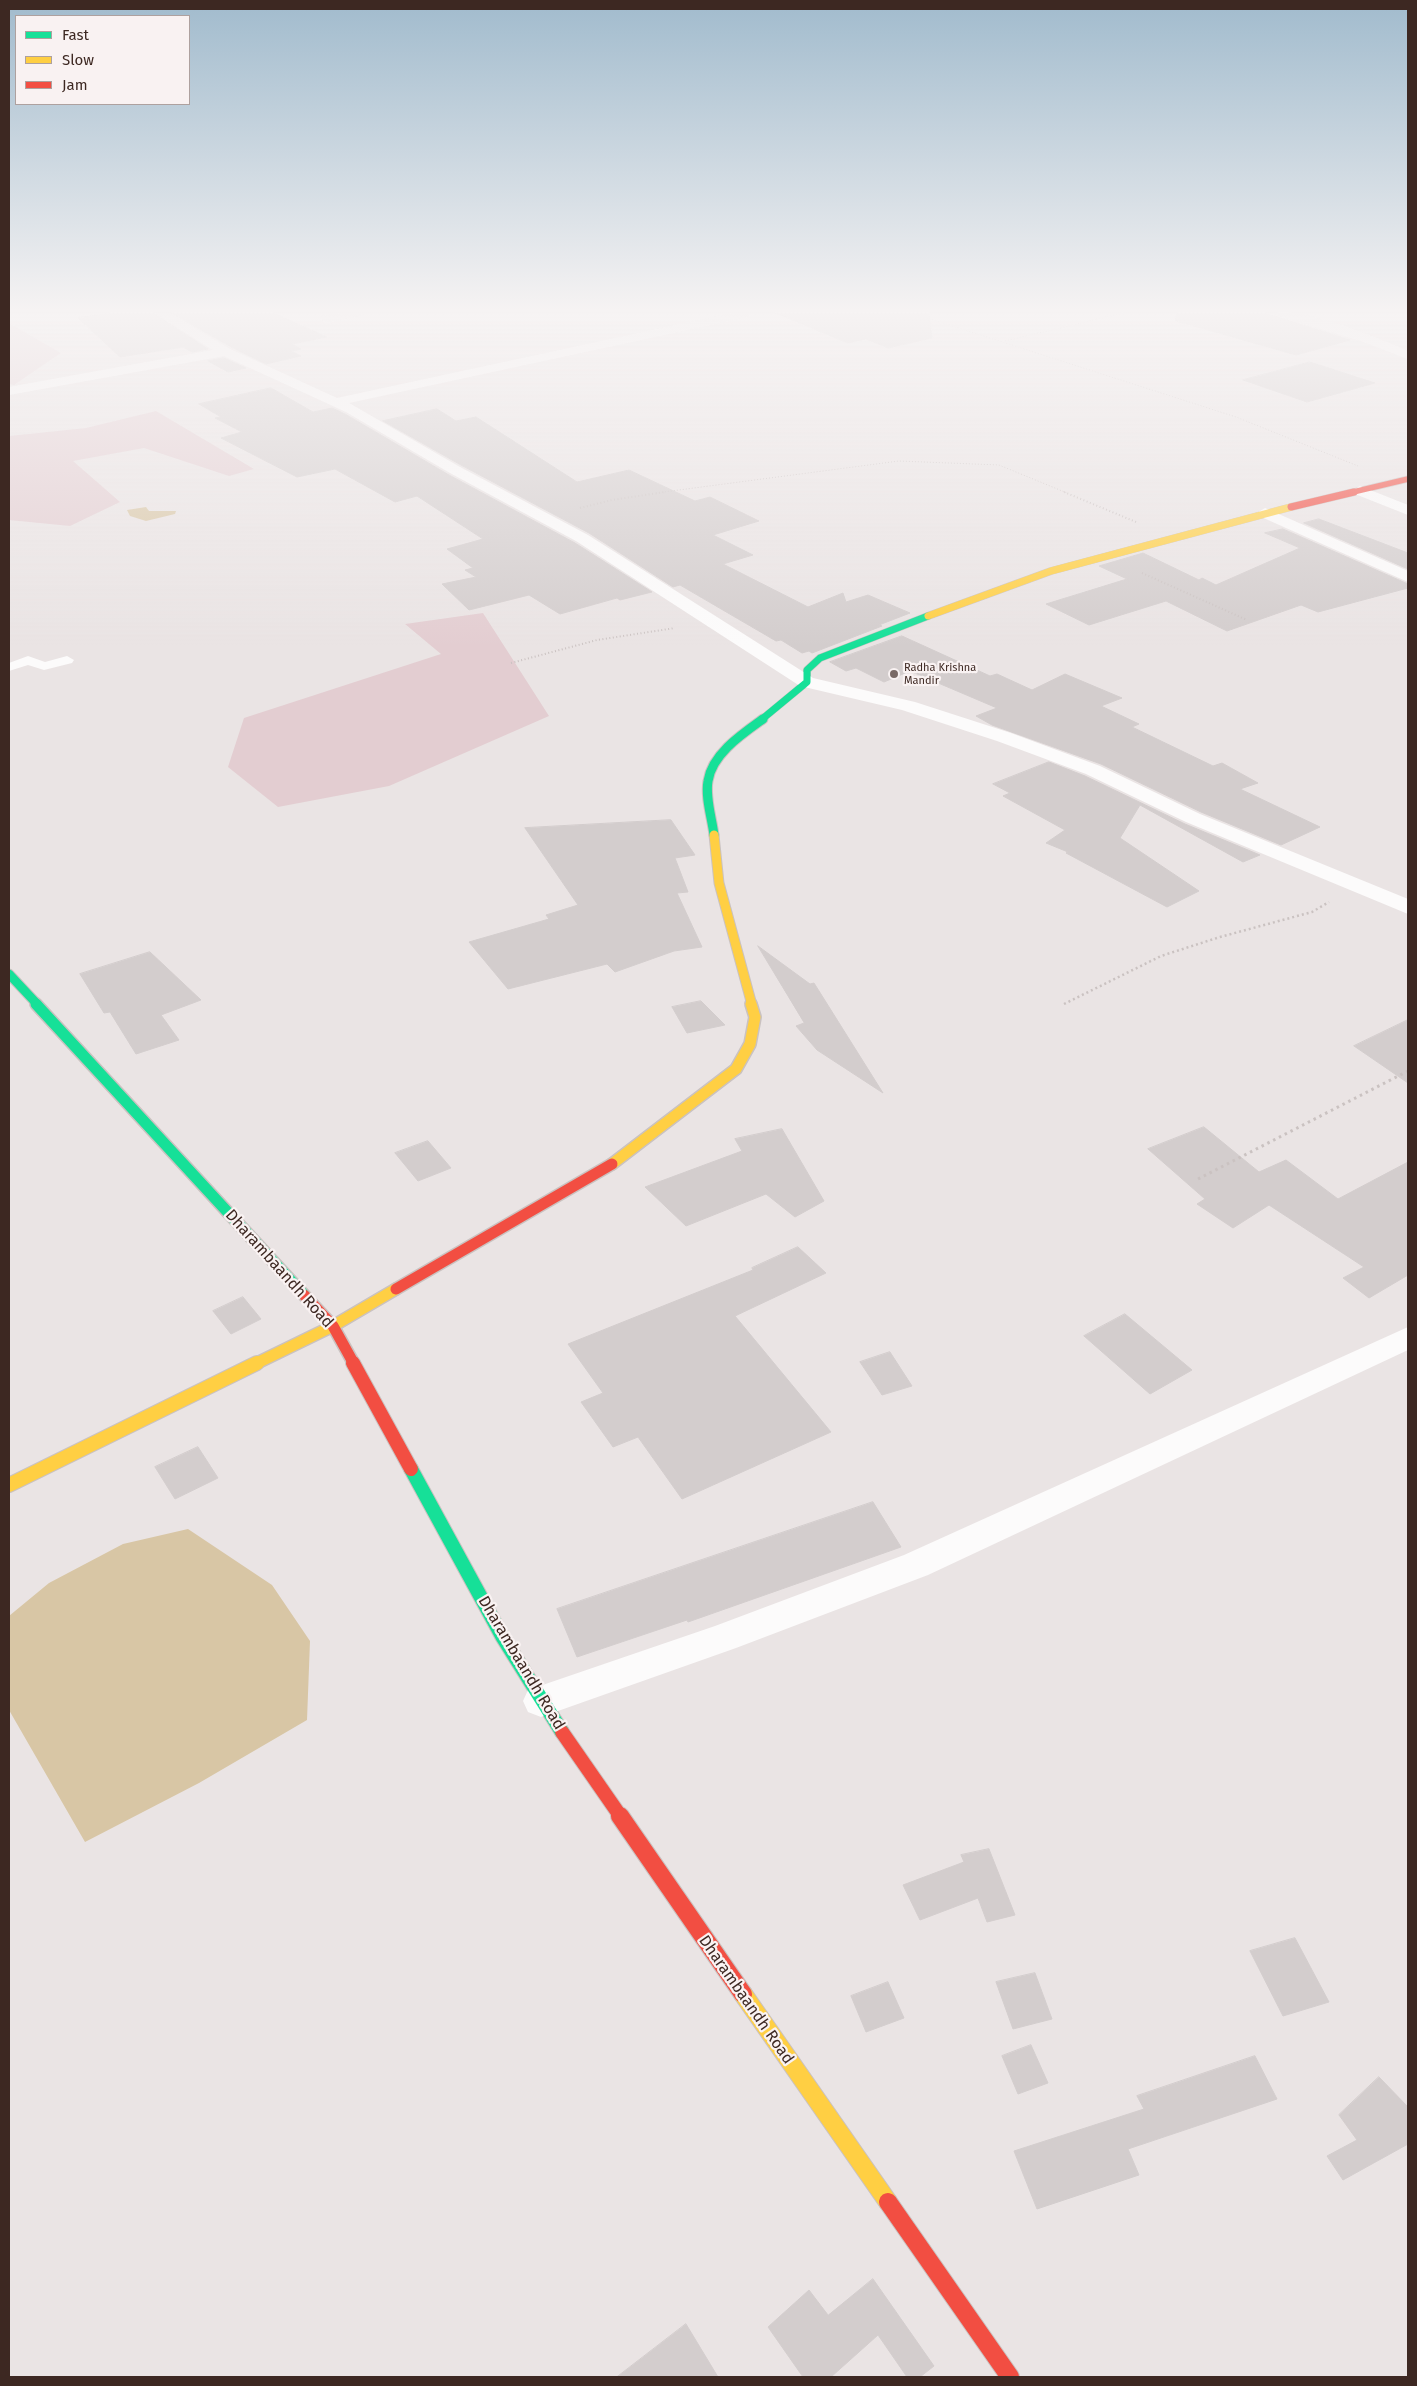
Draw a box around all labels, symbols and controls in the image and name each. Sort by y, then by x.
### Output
legend [15,15,190,105]
text: Fast [62,26,89,44]
text: Slow [62,51,94,69]
text: Jam [62,76,88,94]
place label: Radha Krishna Mandir [904,661,976,687]
marker: Radha Krishna Mandir [888,668,900,680]
street label: Dharambaandh Road [221,1206,337,1332]
street label: Dharambaandh Road [473,1593,569,1733]
street label: Dharambaandh Road [694,1932,798,2068]

